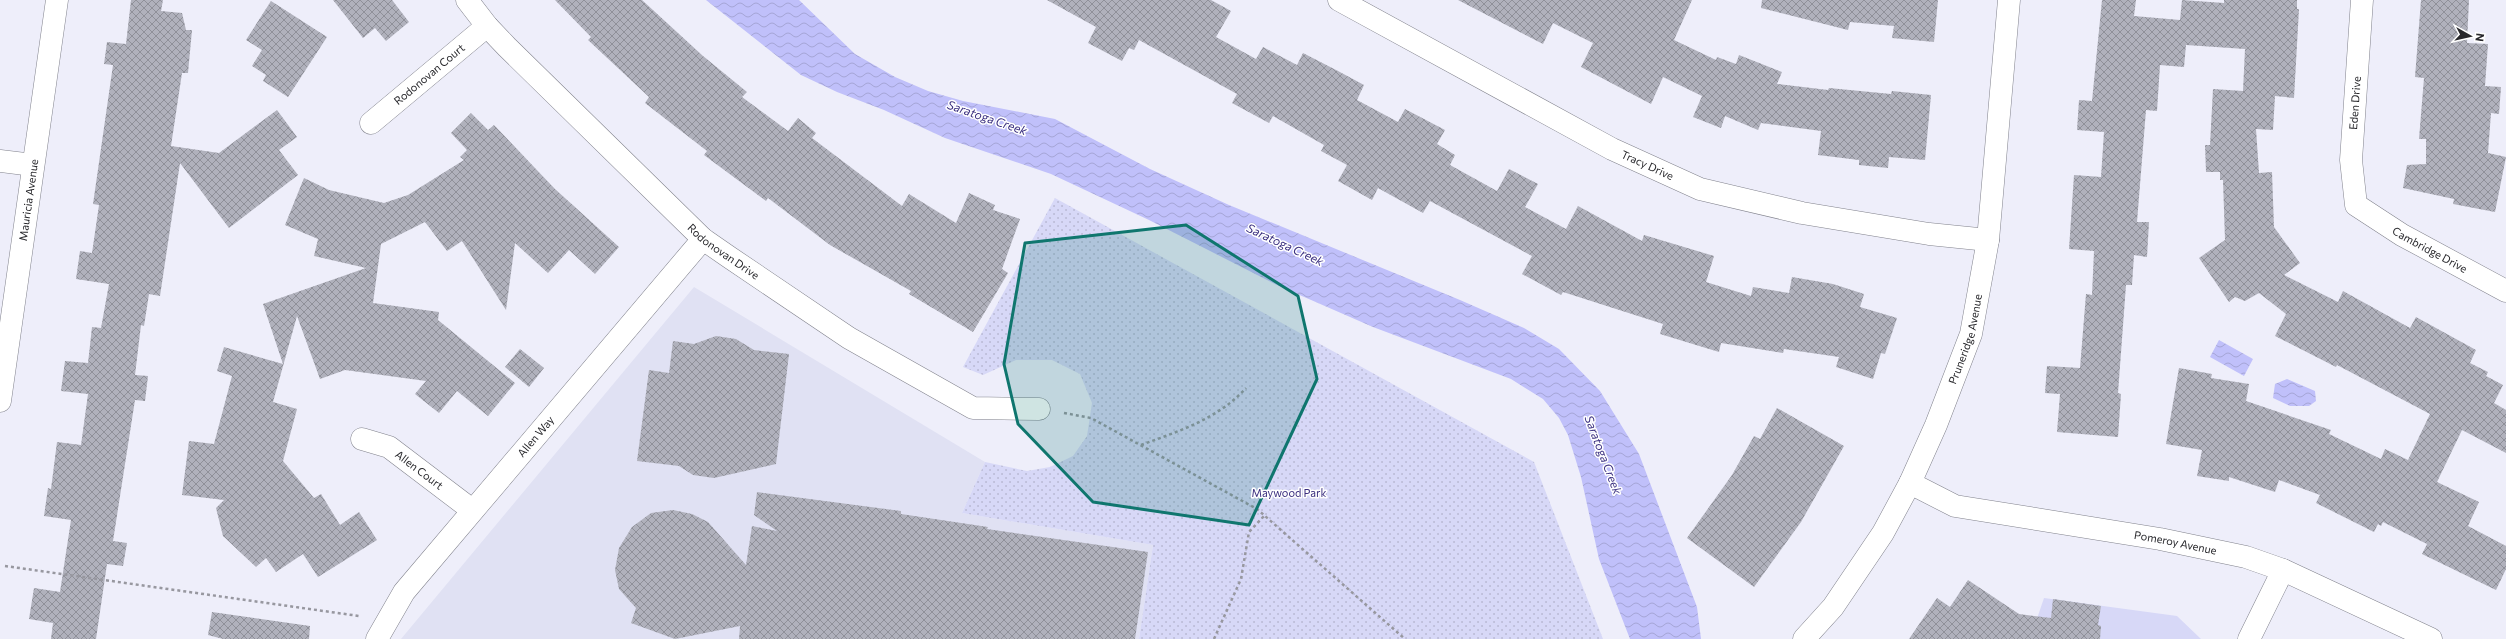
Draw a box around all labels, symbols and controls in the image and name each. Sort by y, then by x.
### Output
north arrow [2450,16,2490,56]
text: N [2473,32,2487,42]
street label: Rodonovan Court [391,40,467,107]
street label: Eden Drive [2346,76,2363,130]
water label: Saratoga Creek [946,97,1029,137]
street label: Tracy Drive [1619,147,1676,182]
street label: Mauricia Avenue [16,158,40,242]
water label: Saratoga Creek [1245,220,1327,268]
street label: Rodonovan Drive [685,221,762,282]
street label: Cambridge Drive [2390,224,2470,275]
street label: Pruneridge Avenue [1945,293,1984,386]
street label: Allen Way [514,413,556,459]
water label: Saratoga Creek [1582,413,1626,496]
street label: Allen Court [393,447,446,492]
park label: Maywood Park [1252,486,1327,499]
street label: Pomeroy Avenue [2133,528,2218,557]

